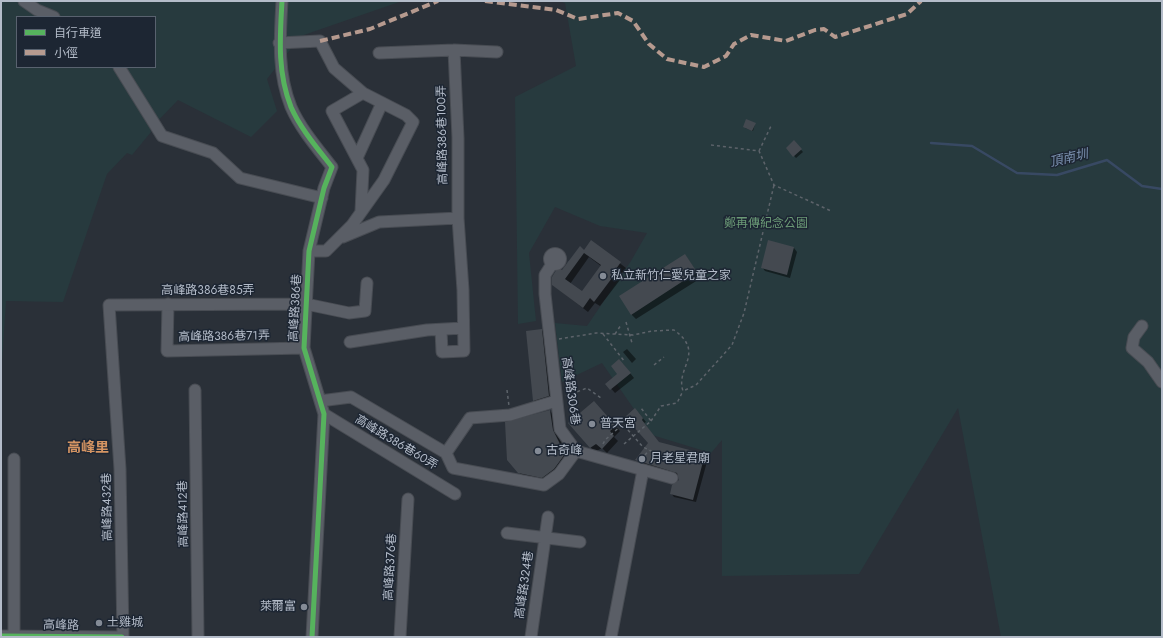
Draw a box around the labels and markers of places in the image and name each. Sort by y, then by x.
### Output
place label: 私立新竹仁愛兒童之家 [611,269,731,283]
marker: 私立新竹仁愛兒童之家 [598,271,608,281]
place label: 普天宮 [600,417,636,431]
marker: 普天宮 [587,419,597,429]
place label: 古奇峰 [546,444,582,458]
marker: 古奇峰 [533,446,543,456]
place label: 月老星君廟 [650,452,710,466]
marker: 月老星君廟 [637,454,647,464]
place label: 萊爾富 [260,600,296,614]
marker: 萊爾富 [299,602,309,612]
place label: 土雞城 [107,616,143,630]
marker: 土雞城 [94,618,104,628]

